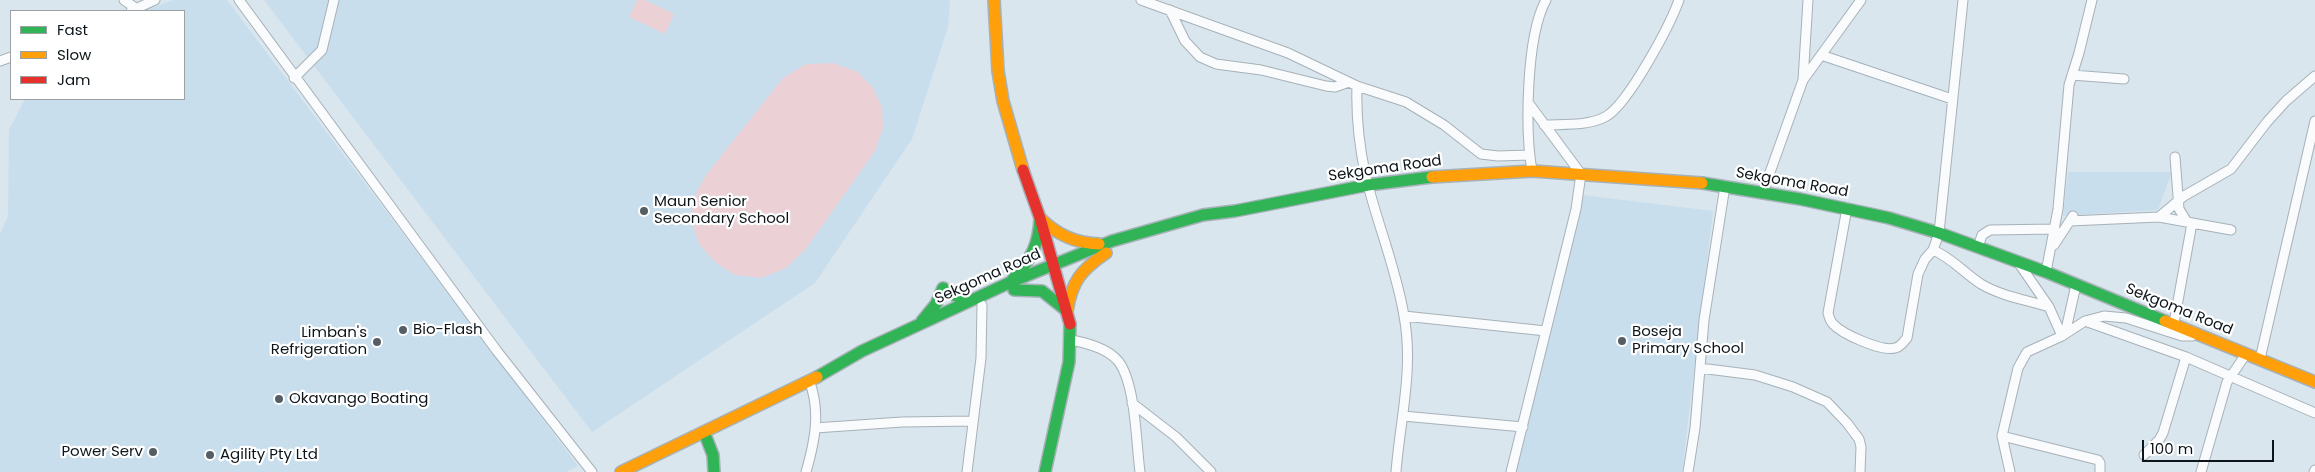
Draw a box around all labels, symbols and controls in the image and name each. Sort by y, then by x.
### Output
legend [10,10,185,100]
text: Fast [57,19,88,40]
text: Slow [57,44,91,65]
text: Jam [57,69,91,90]
street label: Sekgoma Road [1327,152,1443,186]
street label: Sekgoma Road [1734,164,1850,202]
place label: Maun Senior Secondary School [654,193,789,228]
marker: Maun Senior Secondary School [638,205,650,217]
street label: Sekgoma Road [932,246,1044,308]
street label: Sekgoma Road [2123,280,2235,340]
place label: Bio-Flash [413,321,483,339]
place label: Boseja Primary School [1632,323,1744,358]
place label: Limban's Refrigeration [271,324,367,359]
marker: Bio-Flash [397,324,409,336]
marker: Boseja Primary School [1616,335,1628,347]
marker: Limban's Refrigeration [371,336,383,348]
place label: Okavango Boating [289,390,428,408]
marker: Okavango Boating [273,393,285,405]
scale bar [2145,430,2278,462]
text: 100 m [2150,438,2193,459]
place label: Power Serv [61,443,143,461]
marker: Power Serv [147,446,159,458]
place label: Agility Pty Ltd [220,446,318,464]
marker: Agility Pty Ltd [204,449,216,461]

